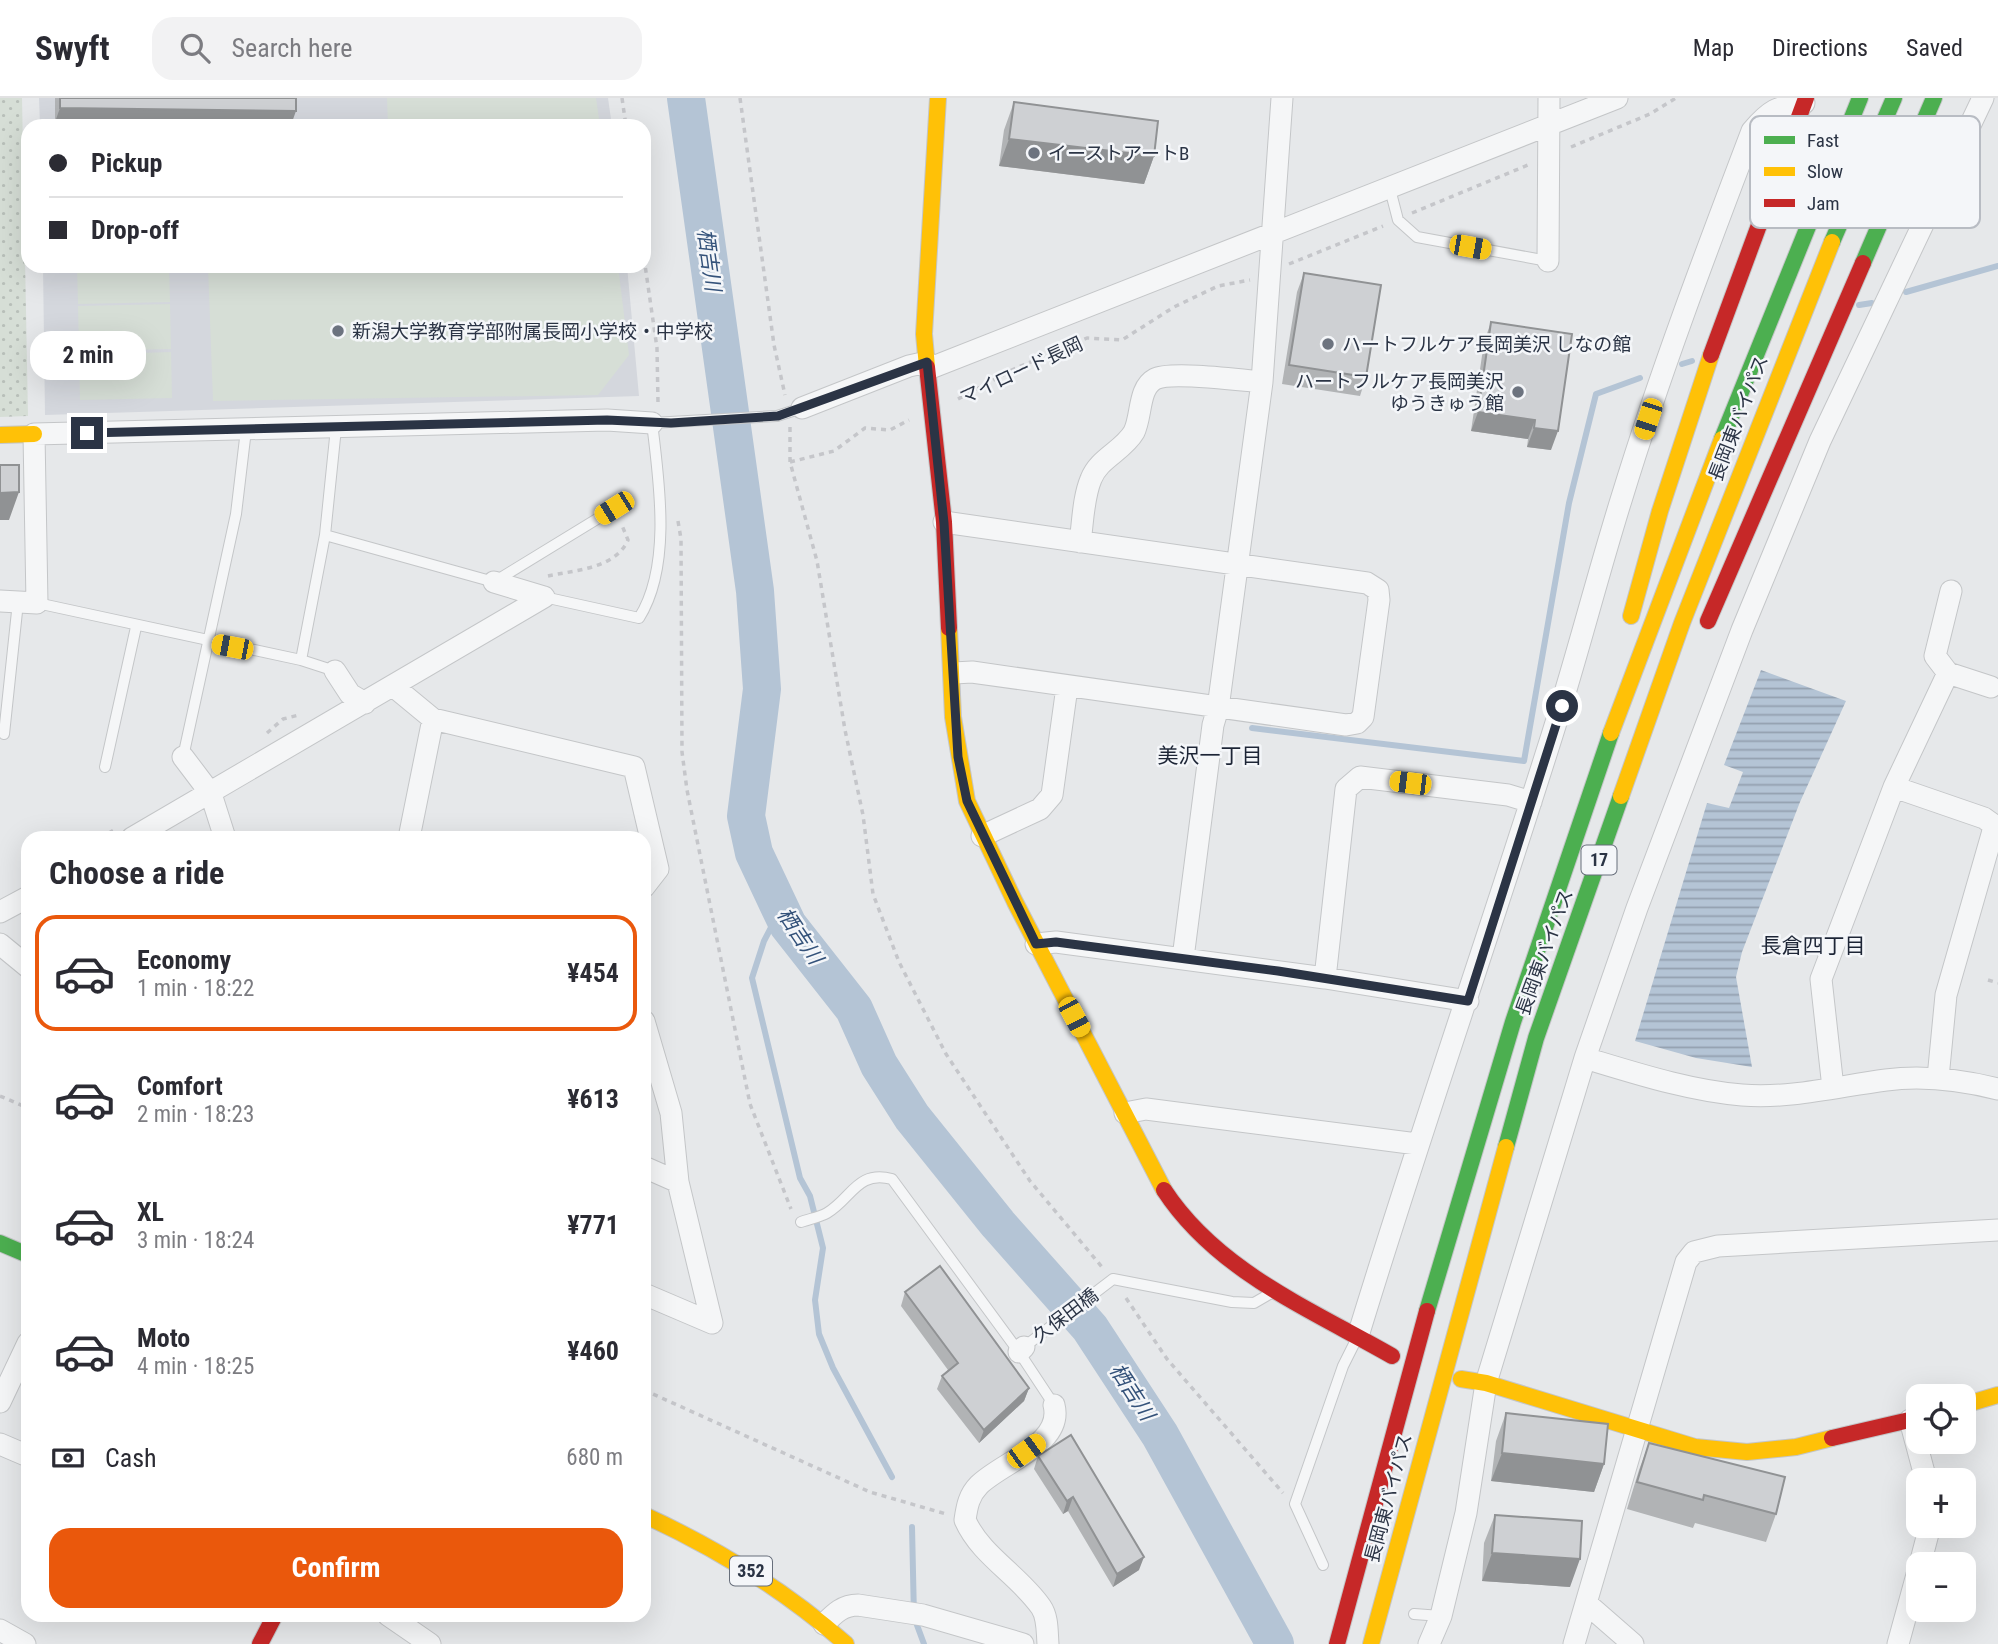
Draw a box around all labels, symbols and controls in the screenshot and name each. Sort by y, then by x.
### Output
search box [152,17,642,80]
text: Swyft [35,29,110,68]
icon: search [176,29,214,67]
text: Search here [232,33,353,63]
text: Map [1693,34,1734,62]
text: Directions [1772,34,1868,62]
text: Saved [1906,34,1963,62]
legend [1750,116,1980,228]
text: Fast [1807,129,1839,152]
place label: イーストアートB [1048,142,1189,165]
marker: イーストアートB [1026,145,1042,161]
text: Pickup [91,148,162,178]
text: Slow [1807,160,1843,183]
text: Jam [1807,192,1840,215]
text: Drop-off [91,215,179,245]
water label: 栖吉川 [693,227,726,295]
car [1448,233,1493,261]
place label: 新潟大学教育学部附属長岡小学校・中学校 [352,320,713,343]
marker: 新潟大学教育学部附属長岡小学校・中学校 [330,323,346,339]
callout: 2 min [29,331,145,380]
street label: マイロード長岡 [956,332,1086,409]
place label: ハートフルケア長岡美沢 しなの館 [1342,333,1631,356]
marker: ハートフルケア長岡美沢 しなの館 [1320,336,1336,352]
text: 2 min [62,342,114,369]
street label: 長岡東バイパス [1704,352,1773,484]
place label: ハートフルケア長岡美沢 ゆうきゅう館 [1295,370,1504,415]
marker: ハートフルケア長岡美沢 ゆうきゅう館 [1510,384,1526,400]
car [1632,396,1665,442]
route end [71,417,103,449]
car [591,488,638,528]
car [210,633,255,661]
route start [1546,690,1578,722]
district label: 美沢一丁目 [1158,744,1263,768]
car [1388,770,1433,796]
road number: 17 [1582,846,1616,874]
text: Choose a ride [49,854,224,892]
street label: 長岡東バイパス [1511,886,1578,1018]
water label: 栖吉川 [772,903,829,970]
district label: 長倉四丁目 [1761,934,1866,958]
icon: car [53,942,116,1005]
text: Economy [137,945,231,975]
text: ¥454 [567,958,619,988]
text: 1 min · 18:22 [137,975,254,1002]
car [1055,994,1094,1040]
icon: car [53,1068,116,1131]
text: Comfort [137,1071,223,1101]
text: ¥613 [567,1084,619,1114]
text: 2 min · 18:23 [137,1101,254,1128]
icon: car [53,1194,116,1257]
text: XL [137,1197,164,1227]
text: ¥771 [567,1210,619,1240]
text: 3 min · 18:24 [137,1227,254,1254]
street label: 久保田橋 [1028,1283,1103,1347]
icon: car [53,1320,116,1383]
text: Moto [137,1323,190,1353]
text: ¥460 [567,1336,619,1366]
text: 4 min · 18:25 [137,1353,254,1380]
water label: 栖吉川 [1105,1359,1160,1427]
map controls [1906,1384,1976,1622]
button: locate [1906,1384,1976,1454]
car [1003,1430,1050,1472]
street label: 長岡東バイパス [1360,1431,1417,1565]
icon: cash [49,1439,87,1477]
text: Cash [105,1443,157,1473]
text: 680 m [566,1444,623,1471]
button: + [1906,1468,1976,1538]
button: Confirm [49,1528,623,1608]
button: − [1906,1552,1976,1622]
road number: 352 [730,1556,772,1586]

